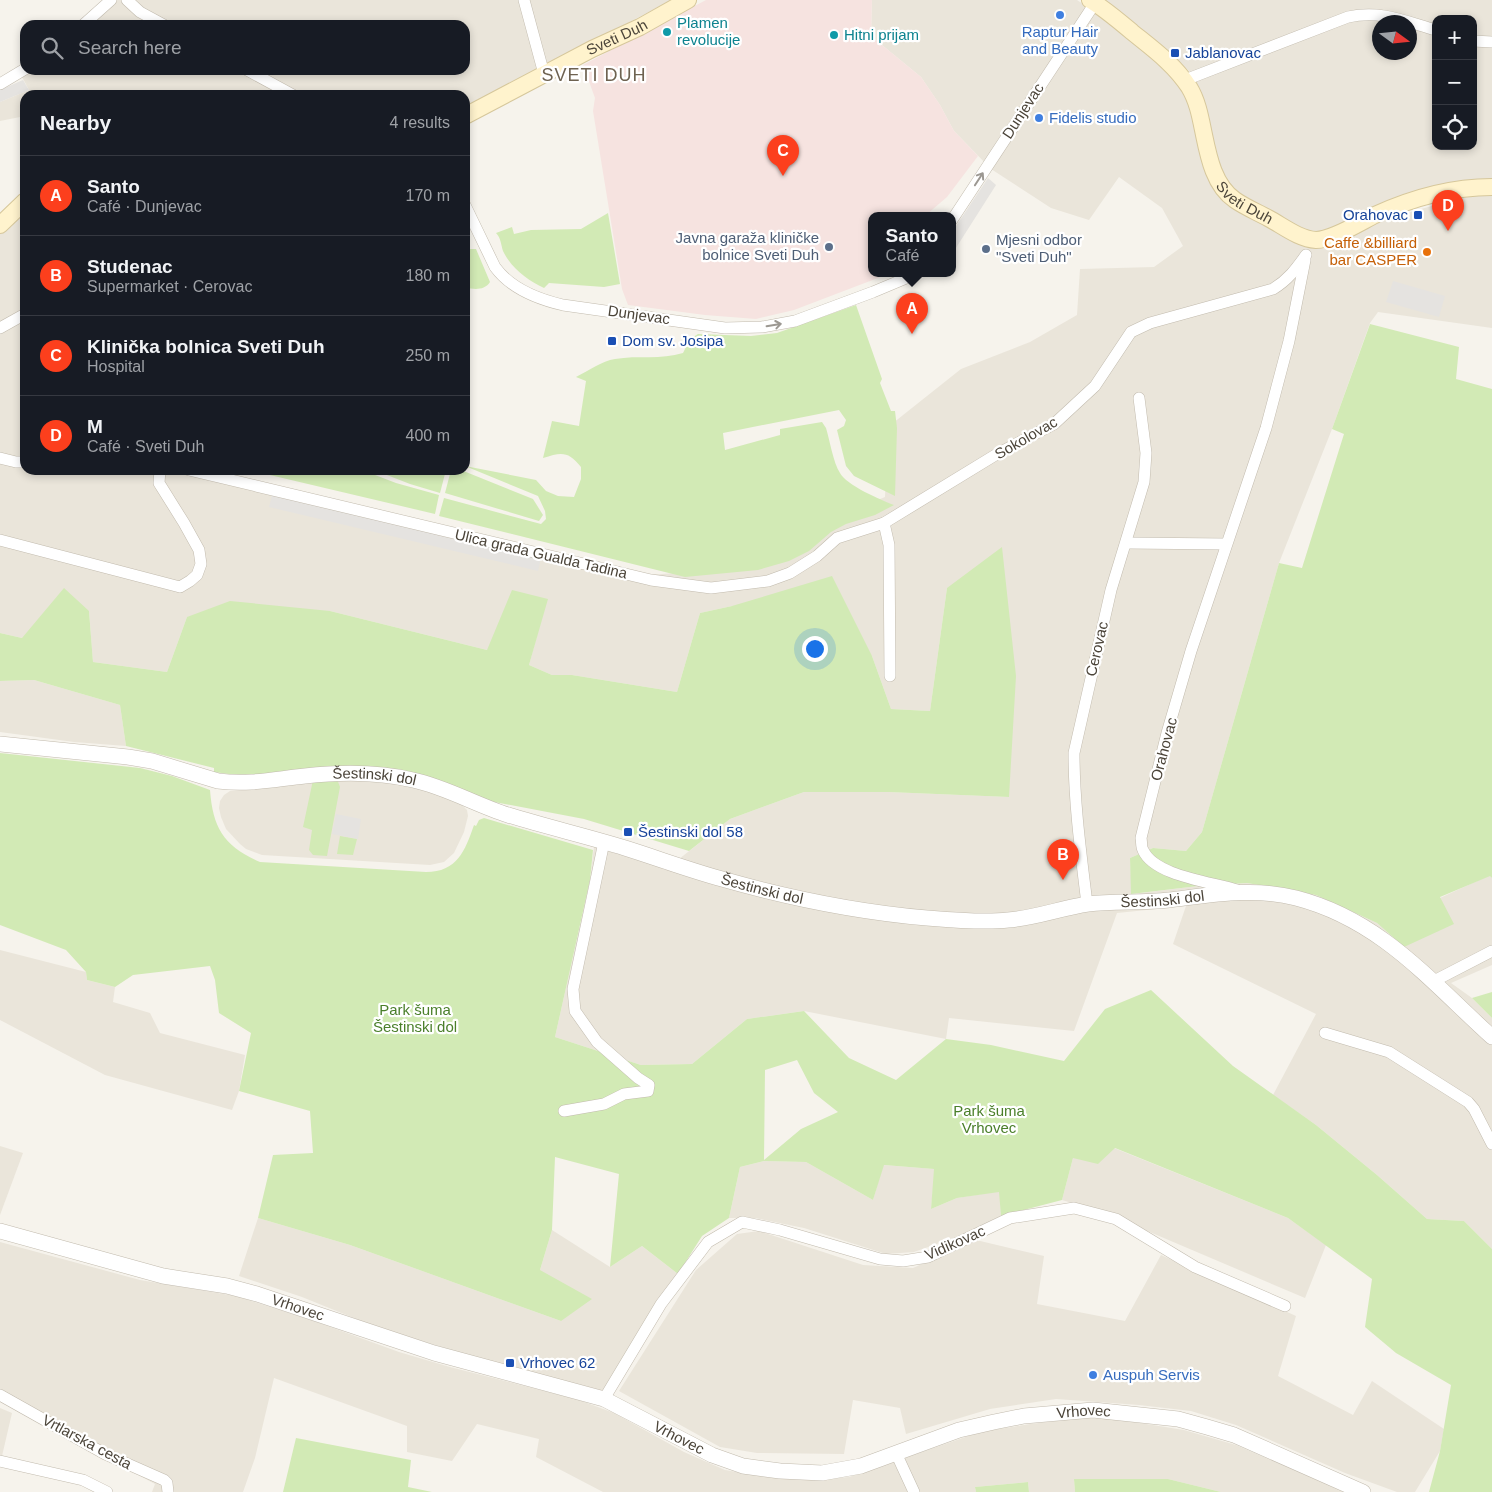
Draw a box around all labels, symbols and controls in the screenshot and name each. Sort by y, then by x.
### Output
marker: Raptur Hair and Beauty [1054,9,1066,21]
place label: Plamen revolucije [677,14,740,48]
north arrow [1372,15,1417,60]
map controls [1432,15,1477,150]
button: + [1432,15,1477,60]
street label: Sveti Duh [583,16,650,58]
search box [20,20,470,75]
place label: Raptur Hair and Beauty [1022,23,1098,57]
marker: Plamen revolucije [661,26,673,38]
place label: Hitni prijam [844,26,919,43]
marker: Hitni prijam [828,29,840,41]
icon: search [38,34,66,62]
text: Search here [78,37,182,58]
place label: Jablanovac [1185,44,1261,61]
marker: Jablanovac [1169,47,1181,59]
button: − [1432,60,1477,105]
district label: SVETI DUH [541,65,647,85]
street label: Dunjevac [998,79,1047,142]
button: locate [1432,105,1477,150]
place label: Fidelis studio [1049,109,1137,126]
text: Nearby [40,111,111,134]
marker: Fidelis studio [1033,112,1045,124]
text: 4 results [390,114,450,131]
pin: C [767,135,799,176]
one-way arrow [974,173,984,187]
text: Santo [87,176,140,197]
street label: Sveti Duh [1213,178,1276,227]
text: A [50,187,62,204]
text: 170 m [406,187,450,204]
pin: D [1432,190,1464,231]
text: Café · Dunjevac [87,198,202,215]
place label: Orahovac [1343,206,1408,223]
marker: Orahovac [1412,209,1424,221]
popup [868,212,956,277]
text: Santo [886,225,938,246]
place label: Javna garaža kliničke bolnice Sveti Duh [676,229,819,263]
place label: Mjesni odbor "Sveti Duh" [996,231,1082,265]
place label: Caffe &billiard bar CASPER [1324,234,1417,268]
marker: Javna garaža kliničke bolnice Sveti Duh [823,241,835,253]
marker: Mjesni odbor "Sveti Duh" [980,243,992,255]
marker: Caffe &billiard bar CASPER [1421,246,1433,258]
text: Café [886,247,919,264]
text: Studenac [87,256,173,277]
text: B [50,267,62,284]
text: 180 m [406,267,450,284]
text: Supermarket · Cerovac [87,278,252,295]
pin: A [896,293,928,334]
street label: Dunjevac [607,302,672,327]
one-way arrow [766,319,782,329]
place label: Dom sv. Josipa [622,332,724,349]
marker: Dom sv. Josipa [606,335,618,347]
text: Klinička bolnica Sveti Duh [87,336,325,357]
text: C [50,347,62,364]
text: 250 m [406,347,450,364]
text: Hospital [87,358,145,375]
street label: Sokolovac [992,413,1060,462]
text: M [87,416,103,437]
text: D [50,427,62,444]
text: 400 m [406,427,450,444]
text: Café · Sveti Duh [87,438,204,455]
street label: Ulica grada Gualda Tadina [453,525,630,582]
street label: Cerovac [1082,619,1111,678]
your location [802,636,828,662]
street label: Orahovac [1147,715,1180,782]
street label: Šestinski dol [332,764,418,789]
place label: Šestinski dol 58 [638,823,743,840]
marker: Šestinski dol 58 [622,826,634,838]
pin: B [1047,839,1079,880]
street label: Šestinski dol [719,870,805,907]
street label: Šestinski dol [1120,887,1205,910]
park label: Park šuma Šestinski dol [373,1001,457,1035]
park label: Park šuma Vrhovec [953,1102,1025,1136]
street label: Vidikovac [922,1222,988,1263]
street label: Vrhovec [269,1290,327,1324]
place label: Vrhovec 62 [520,1354,595,1371]
marker: Vrhovec 62 [504,1357,516,1369]
place label: Auspuh Servis [1103,1366,1200,1383]
marker: Auspuh Servis [1087,1369,1099,1381]
street label: Vrhovec [1056,1401,1112,1421]
street label: Vrtlarska cesta [40,1411,135,1473]
street label: Vrhovec [651,1417,708,1458]

